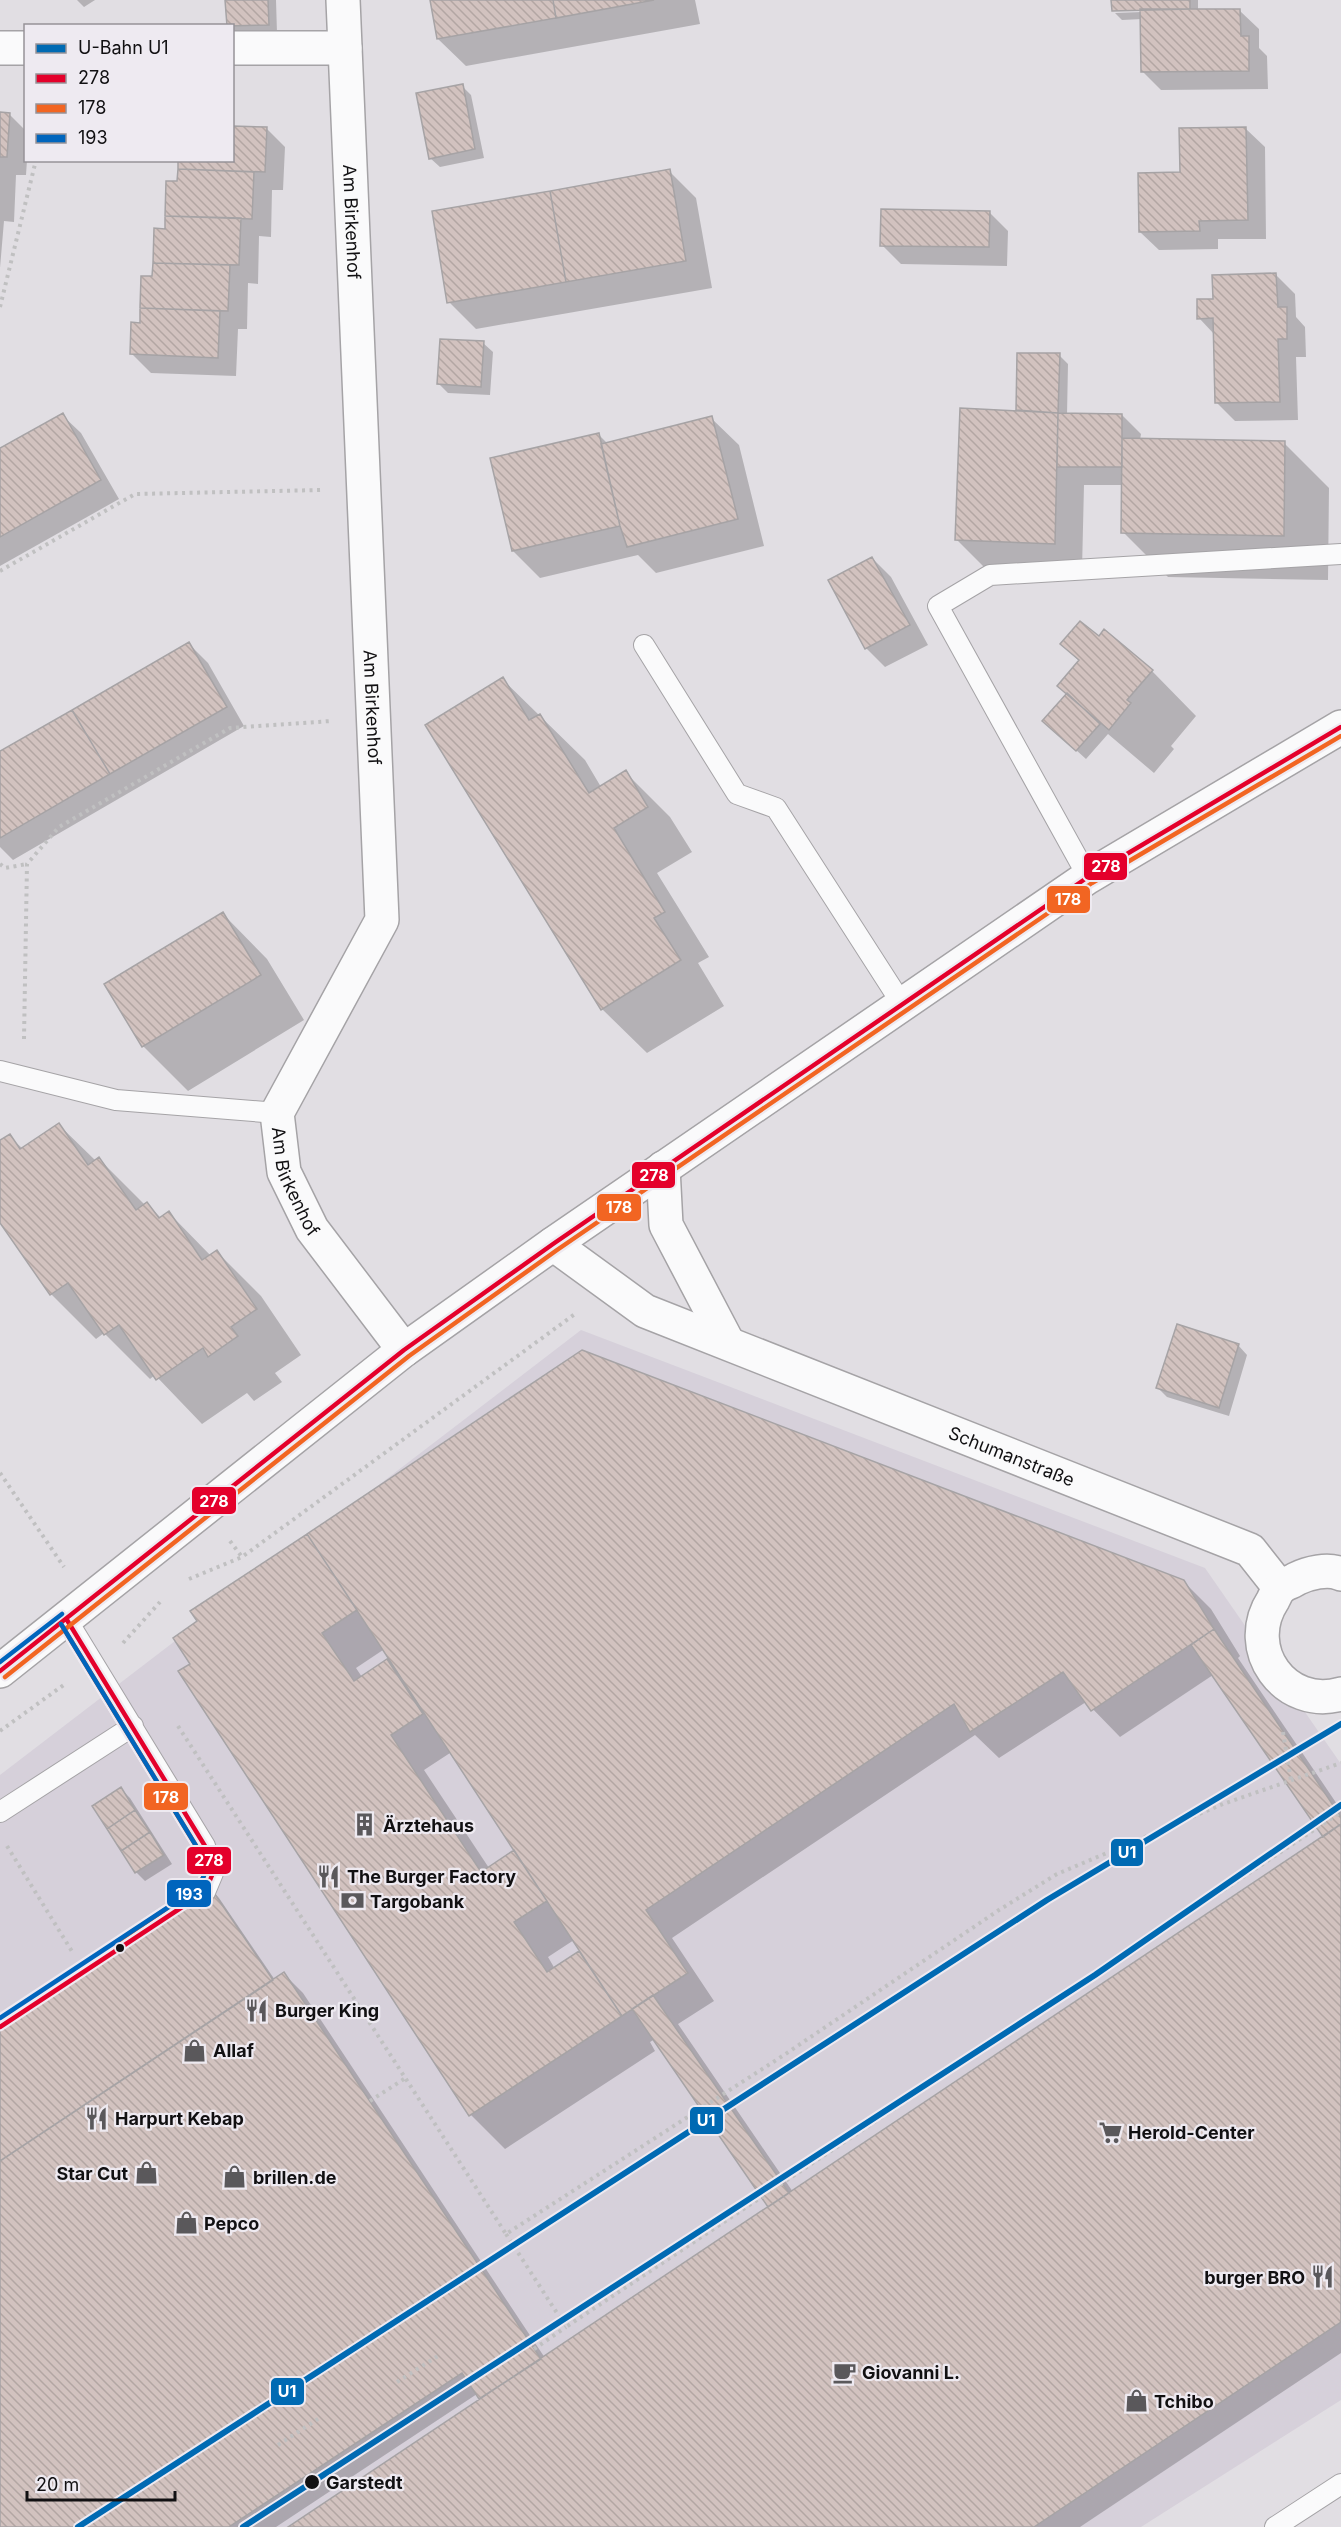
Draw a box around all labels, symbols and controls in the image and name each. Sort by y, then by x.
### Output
legend [24,24,234,162]
text: U-Bahn U1 [78,37,169,58]
text: 278 [78,67,110,88]
text: 178 [78,97,106,118]
text: 193 [78,127,108,148]
street label: Am Birkenhof [339,164,365,280]
street label: Am Birkenhof [360,649,386,766]
line badge: 278 [1083,852,1128,881]
text: 278 [1091,856,1121,876]
line badge: 178 [1046,885,1091,914]
text: 178 [1055,889,1081,909]
street label: Am Birkenhof [268,1126,324,1241]
line badge: 278 [631,1161,676,1189]
text: 278 [639,1165,669,1185]
line badge: 178 [596,1193,642,1222]
text: 178 [606,1197,632,1217]
street label: Schumanstraße [946,1422,1078,1490]
line badge: 278 [191,1486,237,1515]
text: 278 [199,1491,229,1511]
line badge: 178 [143,1782,189,1811]
text: 178 [153,1787,179,1807]
building icon: Ärztehaus [352,1812,378,1838]
place label: Ärztehaus [383,1815,474,1836]
line badge: U1 [1110,1838,1144,1867]
text: U1 [1118,1842,1136,1862]
line badge: 278 [186,1846,232,1875]
text: 278 [194,1850,224,1870]
restaurant icon: The Burger Factory [316,1863,342,1889]
place label: The Burger Factory [347,1866,516,1887]
line badge: 193 [166,1879,212,1908]
text: 193 [175,1884,203,1904]
bank icon: Targobank [339,1888,365,1914]
place label: Targobank [370,1891,465,1912]
unlabelled marker [114,1942,126,1954]
restaurant icon: Burger King [244,1997,270,2023]
place label: Burger King [275,2000,379,2021]
shop icon: Allaf [182,2037,208,2063]
place label: Allaf [213,2040,254,2061]
restaurant icon: Harpurt Kebap [84,2105,110,2131]
line badge: U1 [689,2106,724,2135]
place label: Harpurt Kebap [115,2108,244,2129]
text: U1 [697,2110,715,2130]
supermarket icon: Herold-Center [1097,2119,1123,2145]
place label: Herold-Center [1128,2122,1254,2143]
shop icon: Star Cut [133,2160,159,2186]
place label: Star Cut [56,2163,128,2184]
shop icon: brillen.de [222,2164,248,2190]
place label: brillen.de [253,2167,337,2188]
shop icon: Pepco [173,2210,199,2236]
place label: Pepco [204,2213,259,2234]
restaurant icon: burger BRO [1310,2264,1336,2290]
place label: burger BRO [1204,2267,1305,2288]
cafe icon: Giovanni L. [831,2359,857,2385]
place label: Giovanni L. [862,2362,960,2383]
line badge: U1 [270,2377,305,2406]
text: U1 [278,2381,296,2401]
shop icon: Tchibo [1123,2388,1149,2414]
place label: Tchibo [1154,2391,1214,2412]
scale bar [27,2464,176,2502]
place label: Garstedt [326,2472,403,2493]
marker: Garstedt [303,2473,321,2491]
text: 20 m [36,2474,79,2495]

